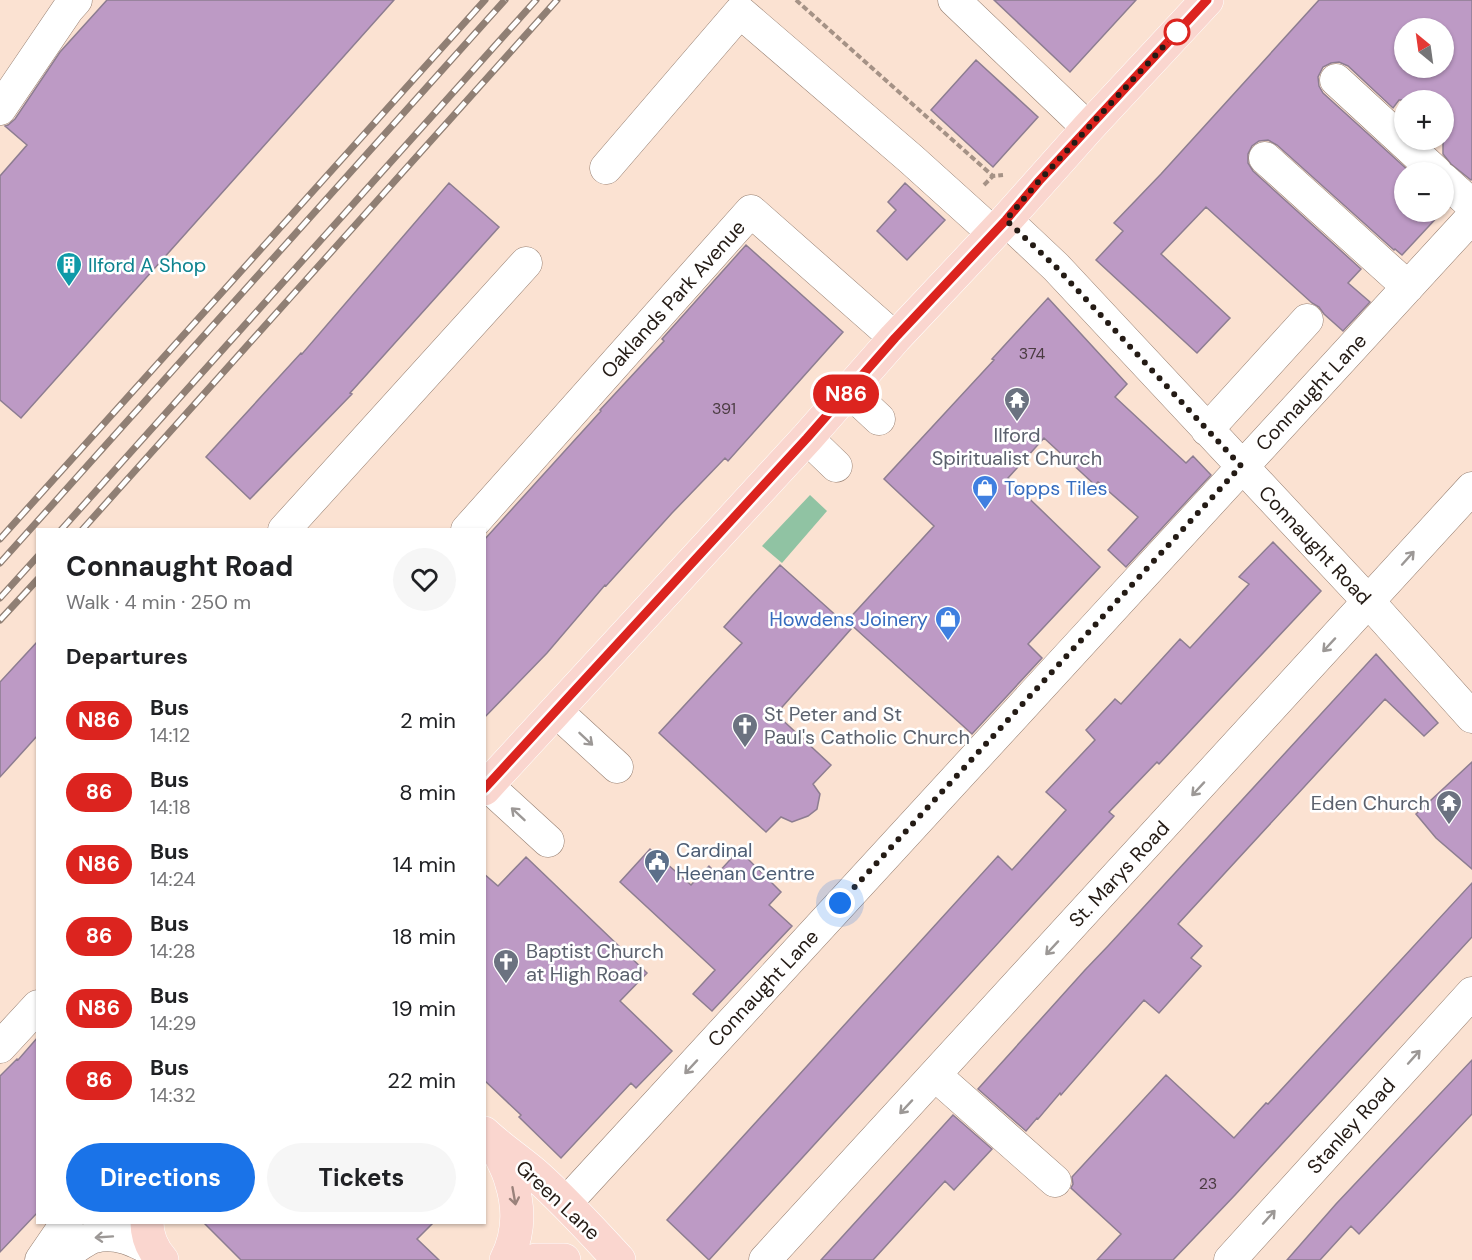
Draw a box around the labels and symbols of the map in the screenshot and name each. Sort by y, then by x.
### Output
north arrow [1394,18,1454,78]
unlabelled marker [1164,19,1190,45]
street label: Oaklands Park Avenue [595,215,751,383]
building icon: Ilford A Shop [54,250,84,288]
place label: Ilford A Shop [88,252,206,278]
street label: Connaught Lane [1250,328,1372,456]
house number: 374 [1019,343,1046,364]
line badge: N86 [812,374,880,414]
temple icon: Ilford Spiritualist Church [1002,385,1032,423]
house number: 391 [712,398,736,419]
place label: Ilford Spiritualist Church [932,422,1102,471]
shop icon: Topps Tiles [970,473,1000,511]
place label: Topps Tiles [1004,475,1108,501]
street label: Connaught Road [1253,480,1377,610]
one-way arrow [1401,551,1415,566]
shop icon: Howdens Joinery [933,604,963,642]
place label: Howdens Joinery [769,606,928,632]
one-way arrow [1322,637,1336,652]
place label: St Peter and St Paul's Catholic Church [764,701,970,750]
church icon: St Peter and St Paul's Catholic Church [730,711,760,749]
one-way arrow [578,732,593,746]
one-way arrow [1190,781,1205,796]
temple icon: Eden Church [1434,788,1464,826]
place label: Eden Church [1311,790,1430,816]
one-way arrow [511,807,526,821]
street label: St. Marys Road [1063,815,1175,933]
place label: Cardinal Heenan Centre [676,837,815,886]
public building icon: Cardinal Heenan Centre [642,847,672,885]
your location [825,888,855,918]
street label: Connaught Lane [702,924,824,1052]
place label: Baptist Church at High Road [526,938,664,987]
one-way arrow [1045,940,1059,955]
church icon: Baptist Church at High Road [491,947,521,985]
one-way arrow [1407,1049,1421,1064]
one-way arrow [684,1059,698,1074]
street label: Stanley Road [1301,1073,1401,1179]
one-way arrow [899,1099,913,1114]
street label: Green Lane [510,1154,606,1246]
house number: 23 [1199,1173,1217,1194]
one-way arrow [509,1186,520,1206]
one-way arrow [1262,1209,1276,1224]
one-way arrow [94,1231,114,1242]

